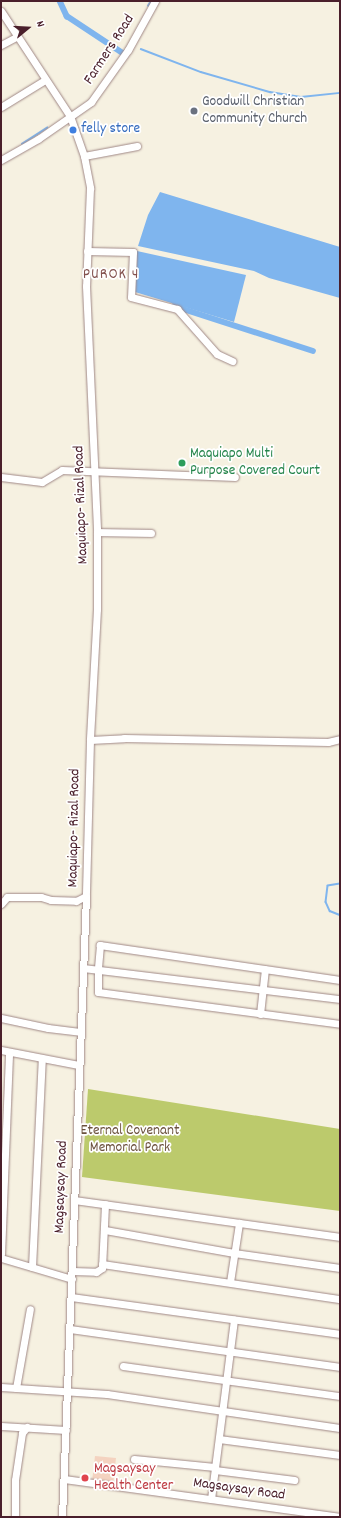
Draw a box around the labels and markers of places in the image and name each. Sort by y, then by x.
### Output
place label: Goodwill Christian Community Church [202,93,307,128]
marker: Goodwill Christian Community Church [189,106,199,116]
place label: felly store [81,121,140,139]
marker: felly store [68,125,78,135]
place label: Maquiapo Multi Purpose Covered Court [190,445,320,480]
marker: Maquiapo Multi Purpose Covered Court [177,458,187,468]
place label: Magsaysay Health Center [94,1460,173,1495]
marker: Magsaysay Health Center [79,1472,91,1484]

